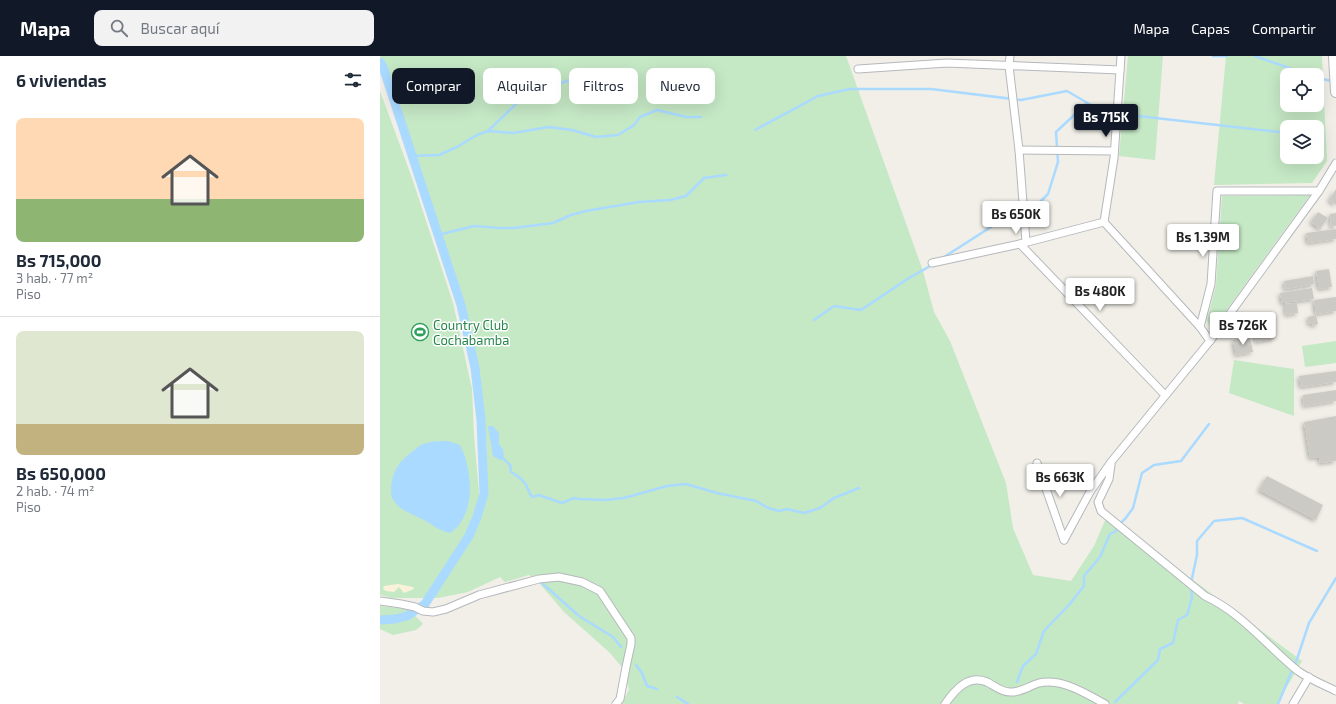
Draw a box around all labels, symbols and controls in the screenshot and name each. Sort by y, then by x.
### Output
search box [94,10,374,46]
text: Mapa [20,17,70,40]
icon: search [108,17,130,39]
text: Buscar aquí [140,19,220,37]
text: Mapa [1134,20,1169,37]
text: Capas [1191,20,1230,37]
text: Compartir [1252,20,1316,37]
chip: Comprar [392,68,475,104]
chip: Alquilar [483,68,561,104]
chip: Filtros [569,68,638,104]
chip: Nuevo [646,68,715,104]
map controls [1280,68,1324,164]
button: locate [1280,68,1324,112]
icon: filters [342,69,364,91]
text: 6 viviendas [16,70,107,90]
pin: Bs 715K [1069,104,1143,138]
text: Bs 715K [1083,109,1129,125]
button: layers [1280,120,1324,164]
icon: home [154,144,226,216]
pin: Bs 650K [979,201,1053,235]
text: Bs 650K [991,206,1041,222]
pin: Bs 1.39M [1162,224,1244,258]
text: Bs 1.39M [1176,229,1230,245]
text: Bs 715,000 [16,250,102,270]
text: 3 hab. · 77 m² [16,270,93,286]
pin: Bs 480K [1063,278,1137,312]
text: Bs 480K [1075,283,1125,299]
text: Piso [16,286,41,302]
pin: Bs 726K [1206,312,1280,346]
place label: Country Club Cochabamba [433,317,509,348]
text: Bs 726K [1219,317,1267,333]
sports icon: Country Club Cochabamba [410,322,430,342]
icon: home [154,357,226,429]
text: Bs 650,000 [16,463,106,483]
pin: Bs 663K [1023,464,1097,498]
text: Bs 663K [1036,469,1084,485]
text: 2 hab. · 74 m² [16,483,94,499]
text: Piso [16,499,41,515]

